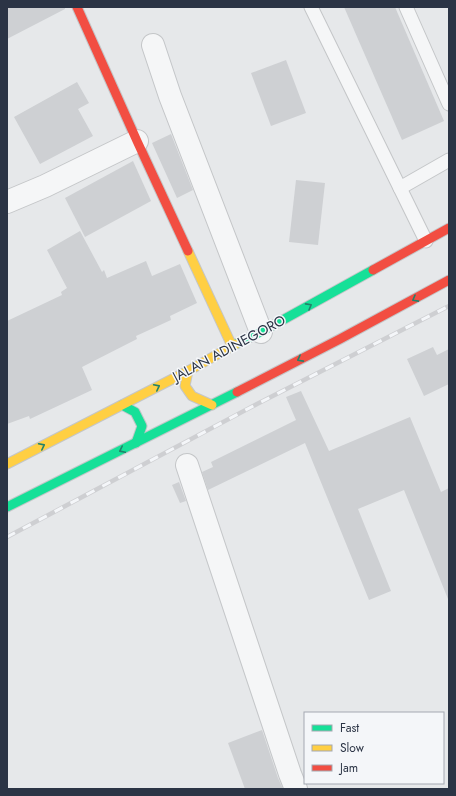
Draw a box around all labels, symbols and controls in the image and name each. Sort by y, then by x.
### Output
one-way arrow [412,294,419,301]
one-way arrow [305,303,312,310]
street label: JALAN ADINEGORO [167,310,289,387]
one-way arrow [297,354,304,362]
one-way arrow [153,384,160,391]
one-way arrow [37,443,45,451]
one-way arrow [119,445,126,453]
legend [304,712,444,784]
text: Fast [340,719,359,737]
text: Slow [340,739,365,757]
text: Jam [338,759,358,777]

